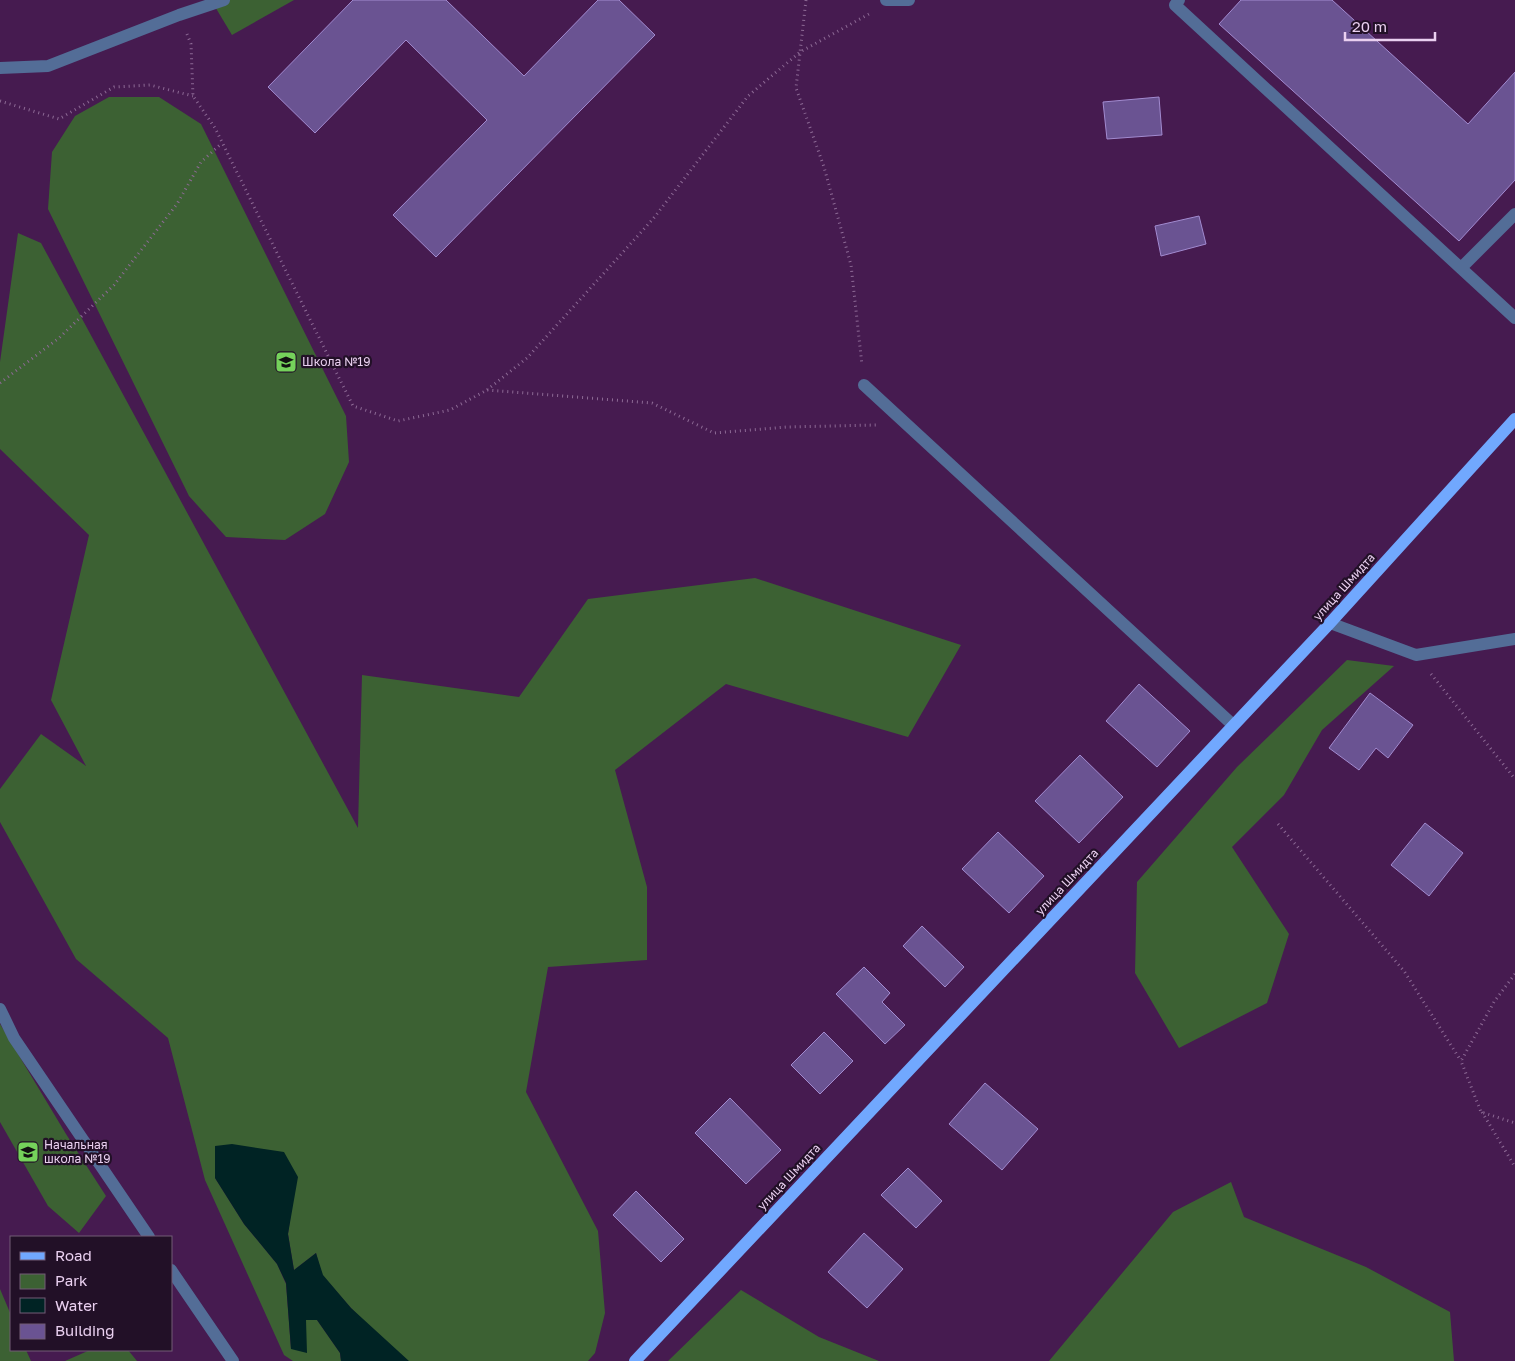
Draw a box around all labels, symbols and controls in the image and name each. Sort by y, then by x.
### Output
scale bar [1345,10,1435,42]
text: 20 m [1352,17,1387,35]
school or university icon: Школа №19 [274,350,298,374]
place label: Школа №19 [302,354,370,369]
street label: улица Шмидта [1310,550,1378,623]
street label: улица Шмидта [1032,845,1101,918]
place label: Начальная школа №19 [44,1137,110,1166]
school or university icon: Начальная школа №19 [16,1140,40,1164]
street label: улица Шмидта [754,1140,823,1213]
legend [10,1236,172,1351]
text: Road [55,1246,92,1264]
text: Park [55,1271,88,1289]
text: Water [55,1296,98,1314]
text: Building [55,1321,115,1339]

